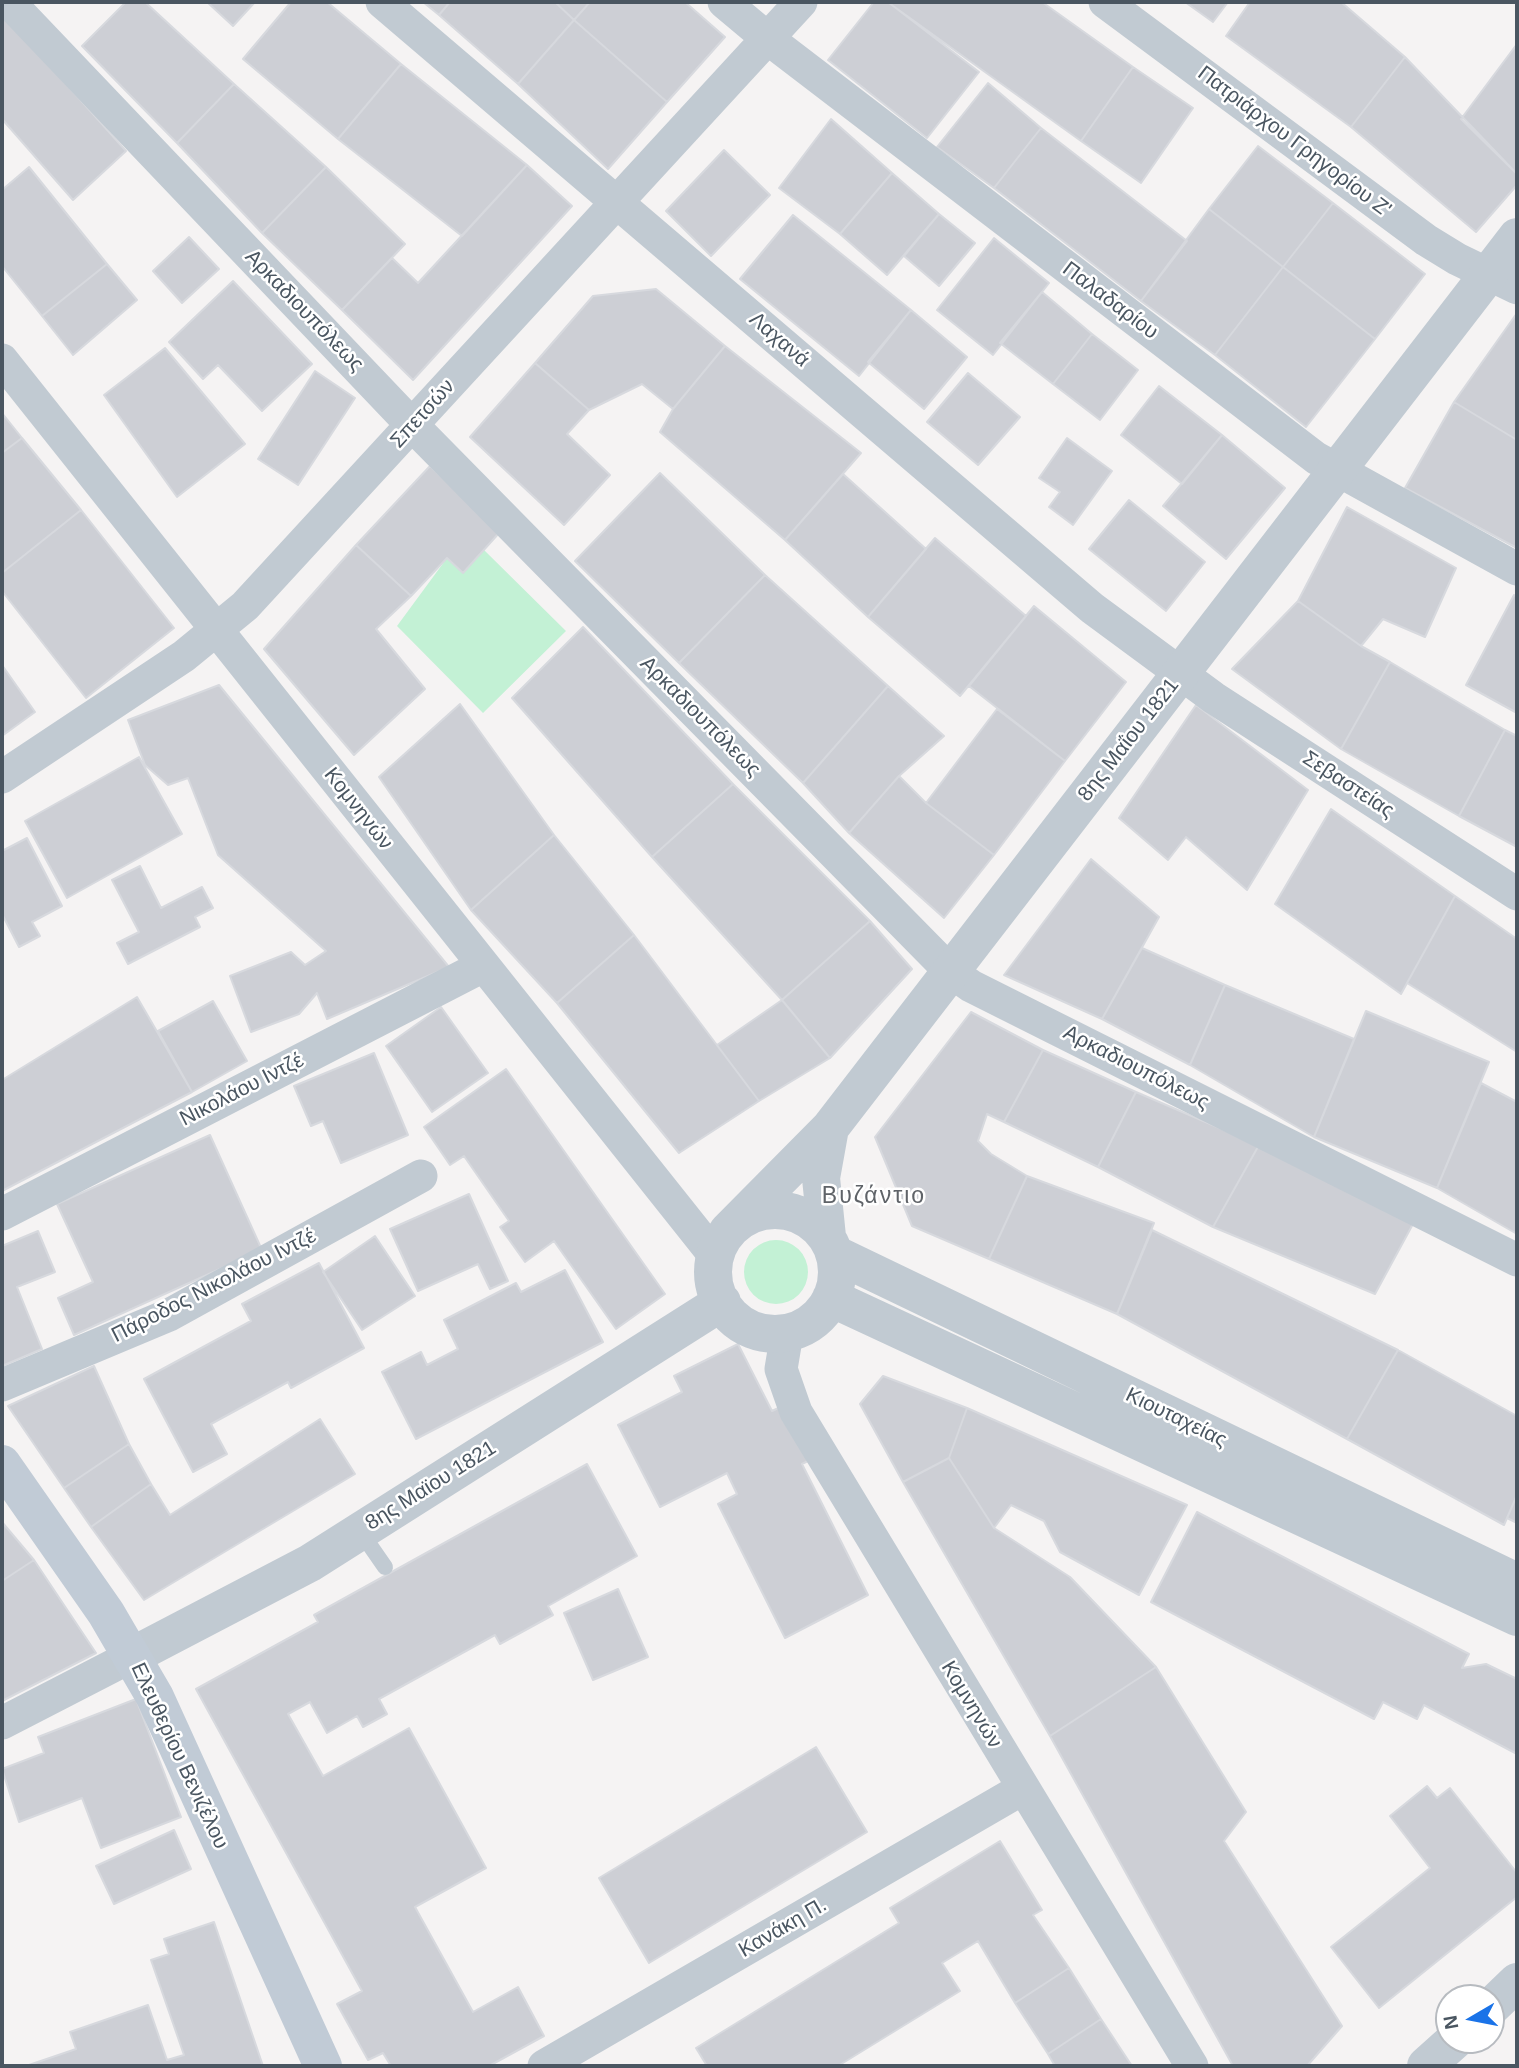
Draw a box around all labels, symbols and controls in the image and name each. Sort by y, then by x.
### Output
street label: Πατριάρχου Γρηγορίου Ζ' [1192,61,1396,223]
street label: Αρκαδιουπόλεως [239,245,369,377]
street label: Παλαδαρίου [1057,257,1163,345]
street label: Λαχανά [744,307,814,373]
street label: Σπετσών [386,374,460,454]
street label: Αρκαδιουπόλεως [635,652,765,782]
street label: 8ης Μαΐου 1821 [1073,673,1185,807]
street label: Σεβαστείας [1297,746,1399,824]
street label: Κομνηνών [318,763,398,855]
street label: Αρκαδιουπόλεως [1059,1020,1213,1116]
street label: Νικολάου Ιντζέ [176,1048,308,1132]
district label: Βυζάντιο [823,1183,925,1211]
street label: Πάροδος Νικολάου Ιντζέ [108,1223,320,1349]
street label: Κιουταχείας [1121,1383,1231,1453]
street label: 8ης Μαϊου 1821 [361,1436,501,1536]
street label: Κομνηνών [935,1657,1007,1753]
street label: Ελευθερίου Βενιζέλου [125,1659,233,1853]
street label: Κανάκη Π. [734,1893,832,1963]
north arrow [1435,1984,1505,2054]
text: N [1439,2014,1462,2031]

